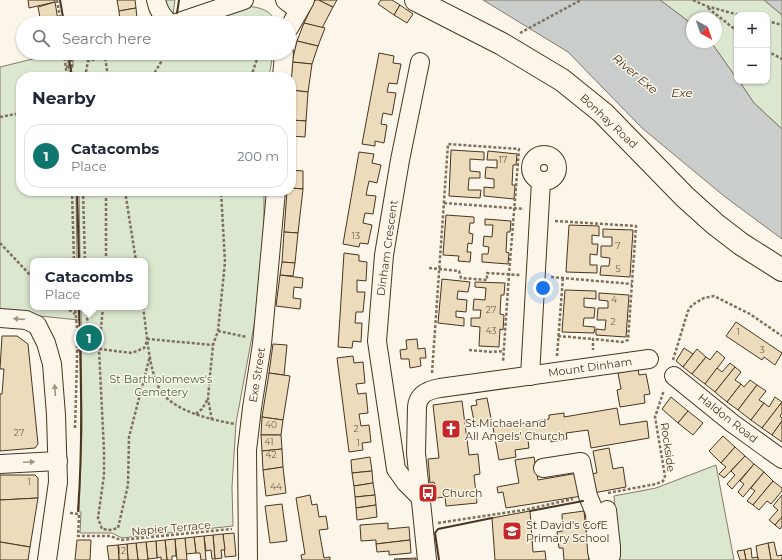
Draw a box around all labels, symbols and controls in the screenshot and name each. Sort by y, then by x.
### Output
north arrow [686,12,722,48]
map controls [734,12,770,84]
button: + [734,12,770,48]
search box [16,16,296,60]
icon: search [30,27,52,49]
text: Search here [62,29,151,48]
button: − [734,48,770,84]
water label: River Exe [610,50,661,97]
water label: Exe [671,85,693,100]
text: Nearby [32,88,96,108]
street label: Bonhay Road [577,91,641,151]
text: Catacombs [71,139,159,158]
text: 1 [43,148,49,164]
text: 200 m [237,148,279,164]
house number: 17 [499,154,507,165]
text: Place [71,158,107,174]
street label: Dinham Crescent [373,199,401,297]
house number: 13 [352,230,360,241]
house number: 7 [615,240,621,251]
popup [30,258,148,310]
house number: 5 [615,263,621,274]
text: Catacombs [45,267,133,286]
your location [533,278,553,298]
text: Place [45,286,80,302]
house number: 4 [611,294,617,305]
house number: 27 [486,304,496,315]
one-way arrow [13,316,25,323]
house number: 2 [610,316,616,327]
pin: 1 [76,323,102,353]
house number: 43 [486,325,496,336]
house number: 1 [736,326,740,337]
house number: 3 [759,344,765,355]
street label: Exe Street [246,346,268,404]
street label: Mount Dinham [547,354,633,380]
park label: St Bartholomews's Cemetery [110,372,213,399]
one-way arrow [51,384,58,396]
street label: Haldon Road [695,390,761,446]
place label: St Michael and All Angels' Church [465,416,565,443]
church icon: St Michael and All Angels' Church [440,418,462,440]
house number: 40 [265,419,277,430]
street label: Rockside [658,421,678,473]
house number: 2 [353,423,359,434]
house number: 27 [14,427,24,438]
house number: 41 [265,436,273,447]
house number: 1 [356,437,360,448]
house number: 42 [265,449,277,460]
one-way arrow [23,459,36,465]
house number: 1 [27,476,31,487]
house number: 44 [270,481,282,492]
bus stop icon: Church [417,482,439,504]
place label: Church [442,486,482,500]
street label: Napier Terrace [131,518,212,538]
place label: St David's CofE Primary School [526,518,609,545]
school or university icon: St David's CofE Primary School [501,520,523,542]
house number: 12 [118,545,126,556]

